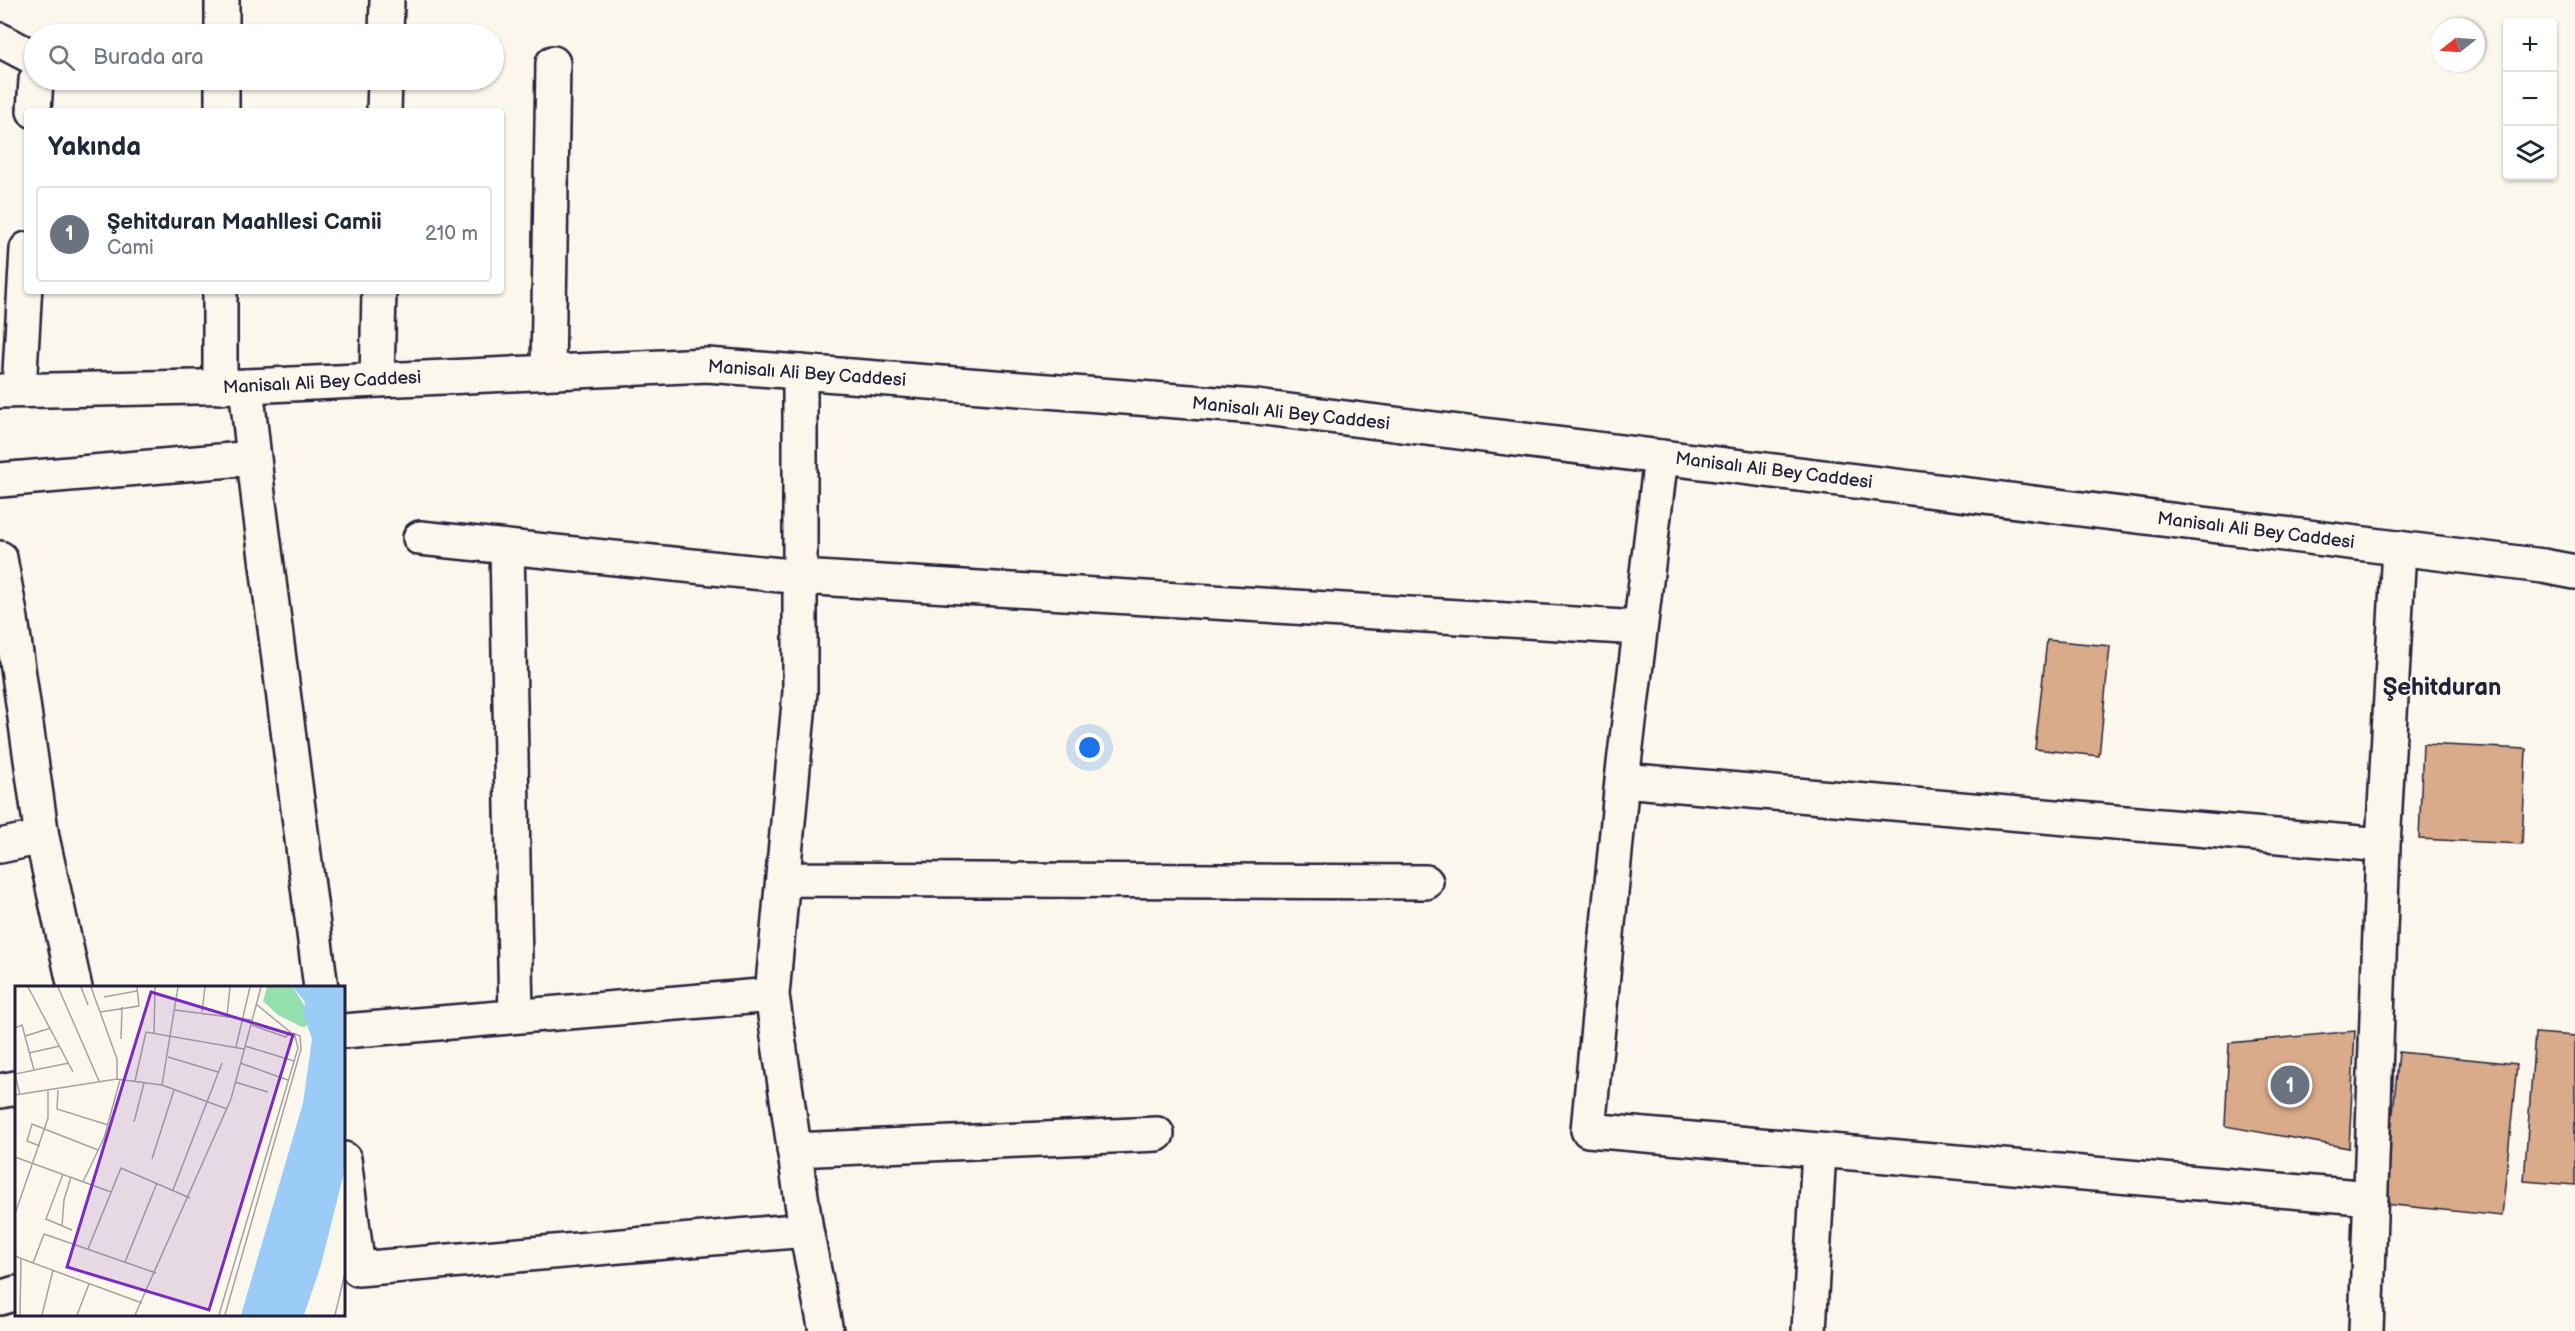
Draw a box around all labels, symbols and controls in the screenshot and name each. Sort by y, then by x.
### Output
north arrow [2431,18,2485,72]
map controls [2503,18,2557,180]
button: + [2503,18,2557,72]
search box [24,24,504,90]
icon: search [45,41,78,74]
text: Burada ara [93,44,204,71]
button: − [2503,72,2557,126]
button: layers [2503,126,2557,180]
text: Yakında [48,132,141,163]
text: Şehitduran Maahllesi Camii [107,209,382,236]
text: 1 [65,222,74,246]
text: 210 m [425,222,478,246]
text: Cami [107,236,154,260]
street label: Manisalı Ali Bey Caddesi [707,356,907,391]
street label: Manisalı Ali Bey Caddesi [222,367,422,398]
street label: Manisalı Ali Bey Caddesi [1191,393,1391,434]
street label: Manisalı Ali Bey Caddesi [1674,448,1874,493]
street label: Manisalı Ali Bey Caddesi [2156,508,2356,553]
district label: Şehitduran [2383,673,2501,702]
your location [1075,733,1104,762]
inset map [15,986,345,1316]
pin: 1 [2270,1062,2310,1108]

